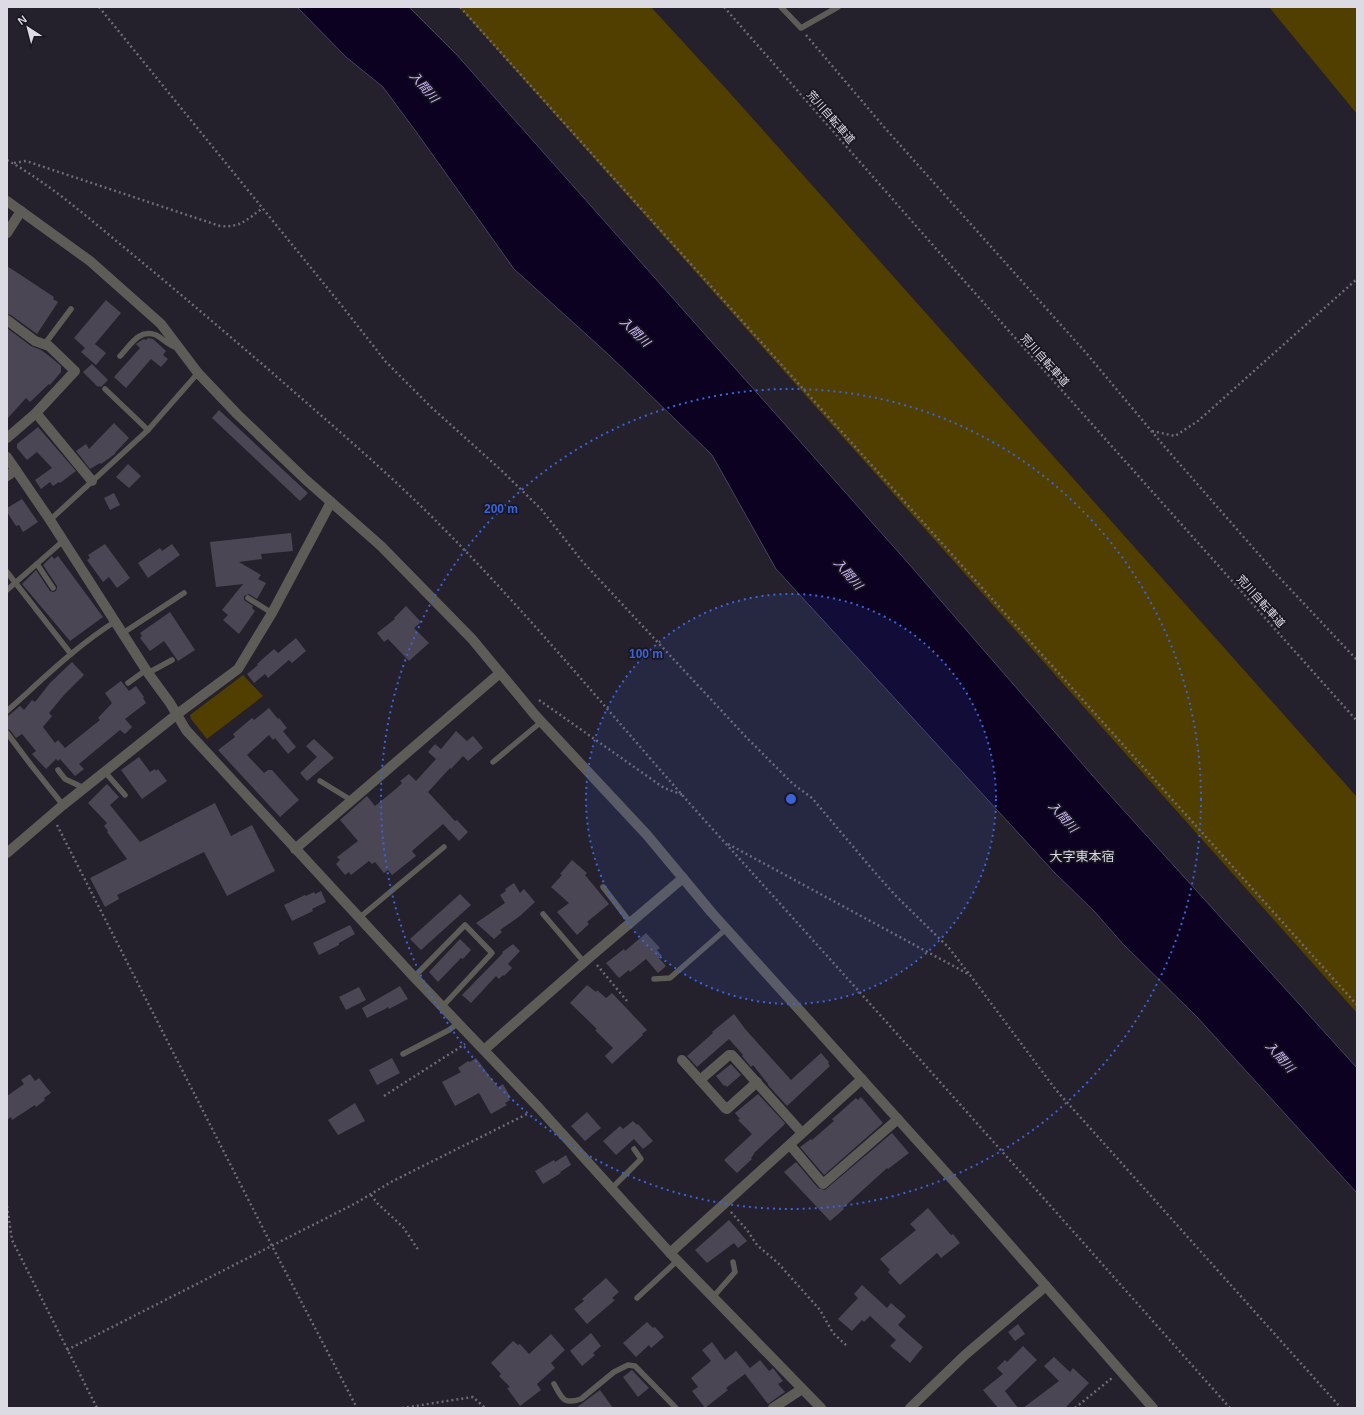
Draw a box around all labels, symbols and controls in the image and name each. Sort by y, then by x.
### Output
north arrow [8,8,48,48]
text: N [15,13,29,27]
water label: 入間川 [407,69,442,107]
street label: 荒川自転車道 [805,88,857,146]
water label: 入間川 [617,314,654,351]
street label: 荒川自転車道 [1018,331,1072,389]
text: 200 m [484,502,518,516]
water label: 入間川 [831,556,866,594]
street label: 荒川自転車道 [1234,572,1288,630]
text: 100 m [629,647,663,661]
centre of rings [784,792,798,806]
water label: 入間川 [1046,799,1082,837]
district label: 大字東本宿 [1049,849,1115,864]
water label: 入間川 [1263,1039,1299,1077]

